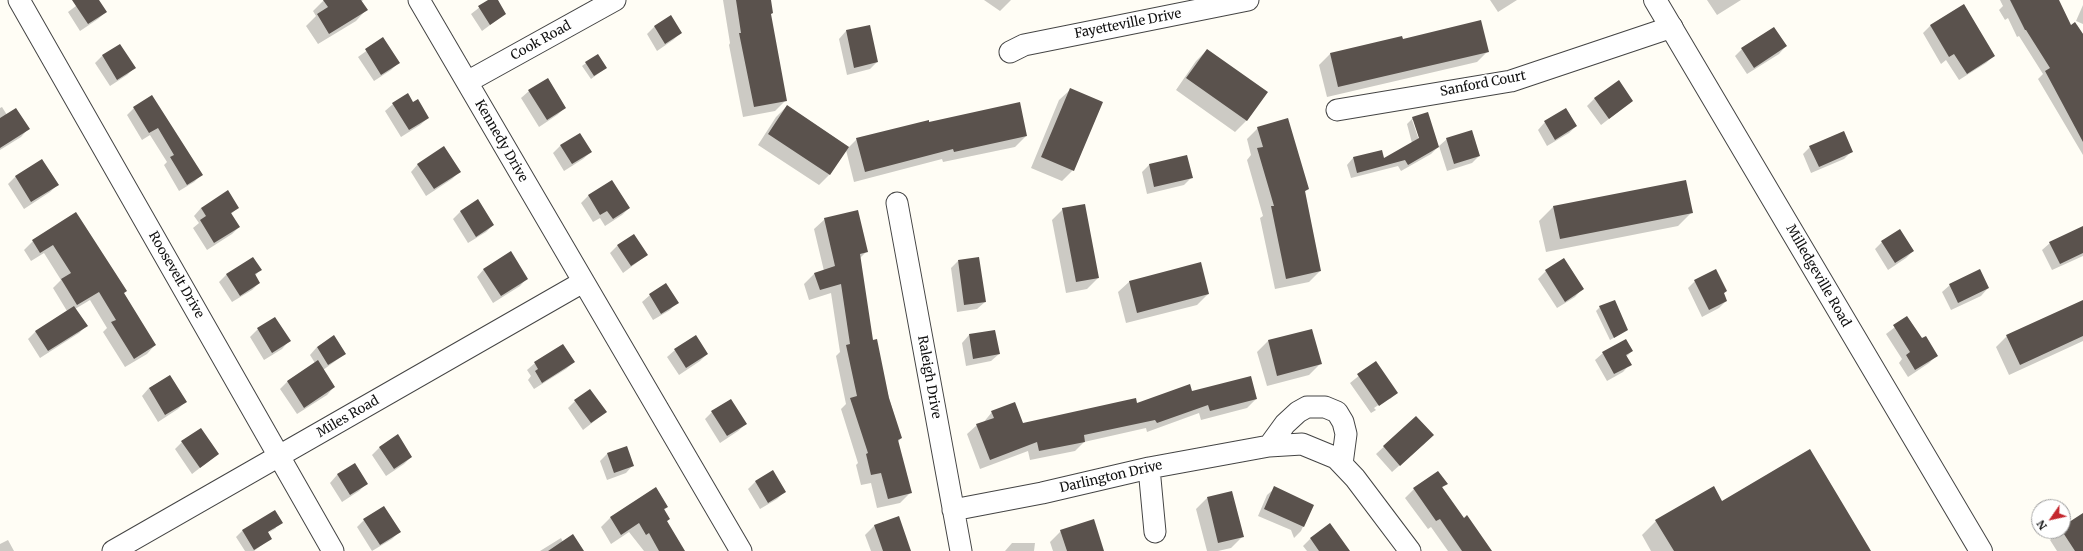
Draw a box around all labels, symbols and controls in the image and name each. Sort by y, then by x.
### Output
street label: Fayetteville Drive [1073,6,1183,42]
street label: Cook Road [508,18,574,64]
street label: Sanford Court [1439,68,1527,100]
street label: Kennedy Drive [471,97,531,185]
street label: Milledgeville Road [1782,222,1854,330]
street label: Roosevelt Drive [145,229,207,321]
street label: Raleigh Drive [914,334,944,420]
street label: Miles Road [314,393,382,441]
street label: Darlington Drive [1058,458,1164,496]
north arrow [2031,499,2071,539]
text: N [2034,518,2050,533]

